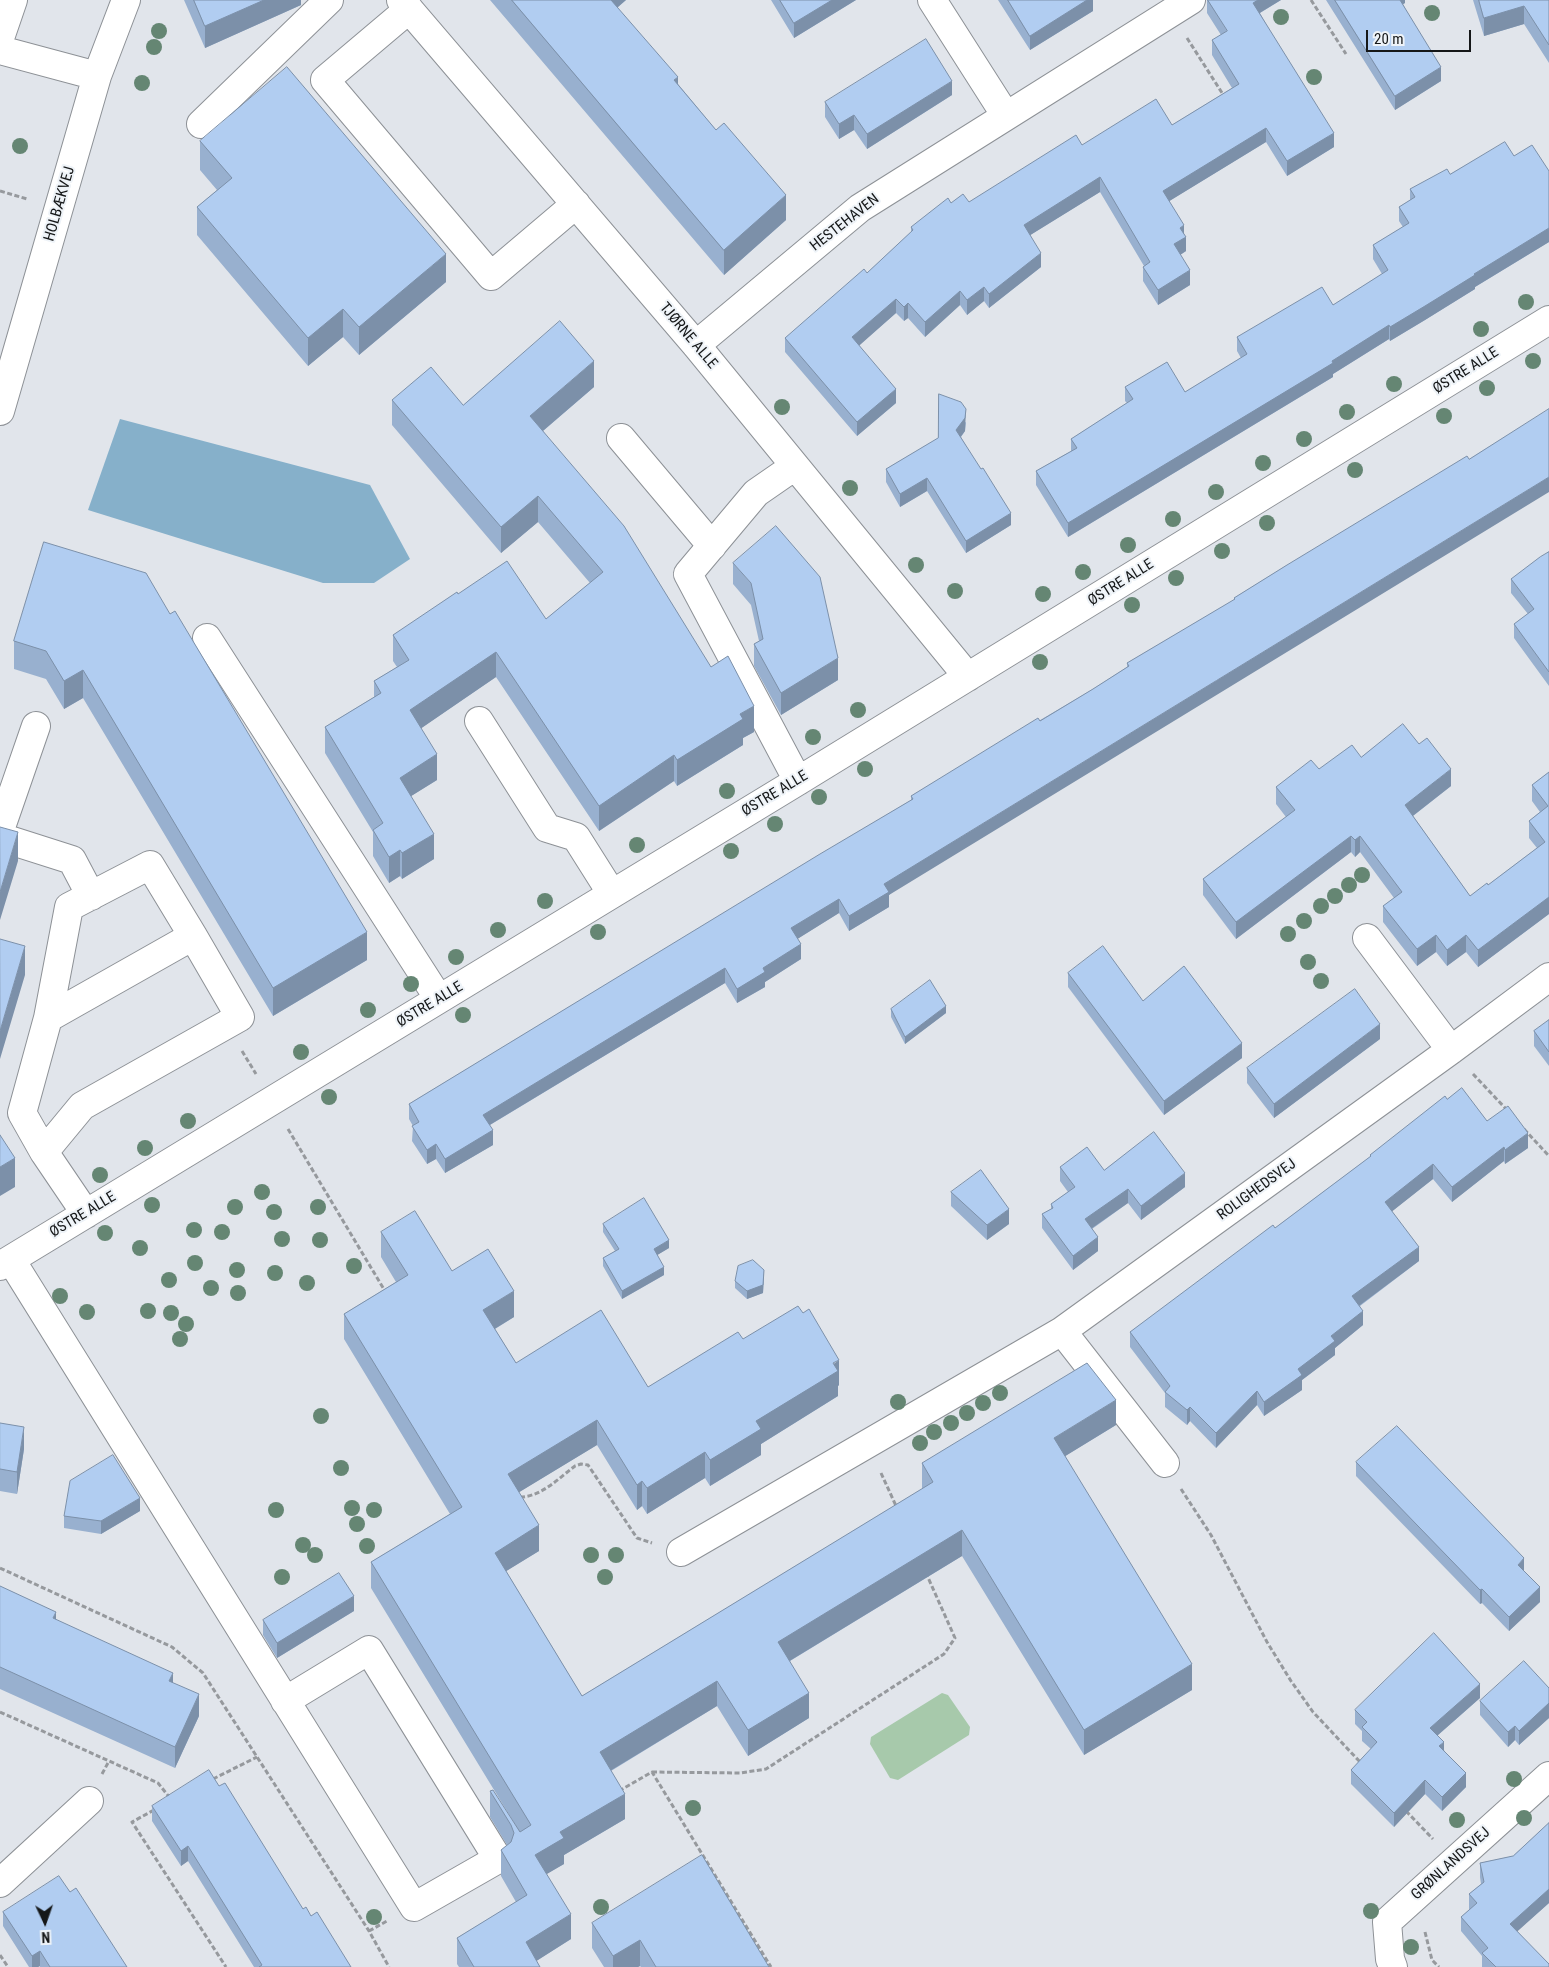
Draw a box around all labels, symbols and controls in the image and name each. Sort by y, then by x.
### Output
scale bar [1369,20,1474,52]
text: 20 m [1374,30,1404,48]
street label: HOLBÆKVEJ [41,164,79,244]
street label: HESTEHAVEN [807,191,883,255]
street label: TJØRNE ALLE [655,299,721,373]
street label: ØSTRE ALLE [1430,344,1502,398]
street label: ØSTRE ALLE [1085,556,1157,610]
street label: ØSTRE ALLE [739,767,811,821]
street label: ØSTRE ALLE [394,978,466,1032]
street label: ROLIGHEDSVEJ [1214,1155,1300,1225]
street label: ØSTRE ALLE [47,1188,119,1242]
street label: GRØNLANDSVEJ [1408,1824,1494,1904]
north arrow [20,1897,70,1947]
text: N [41,1929,50,1945]

